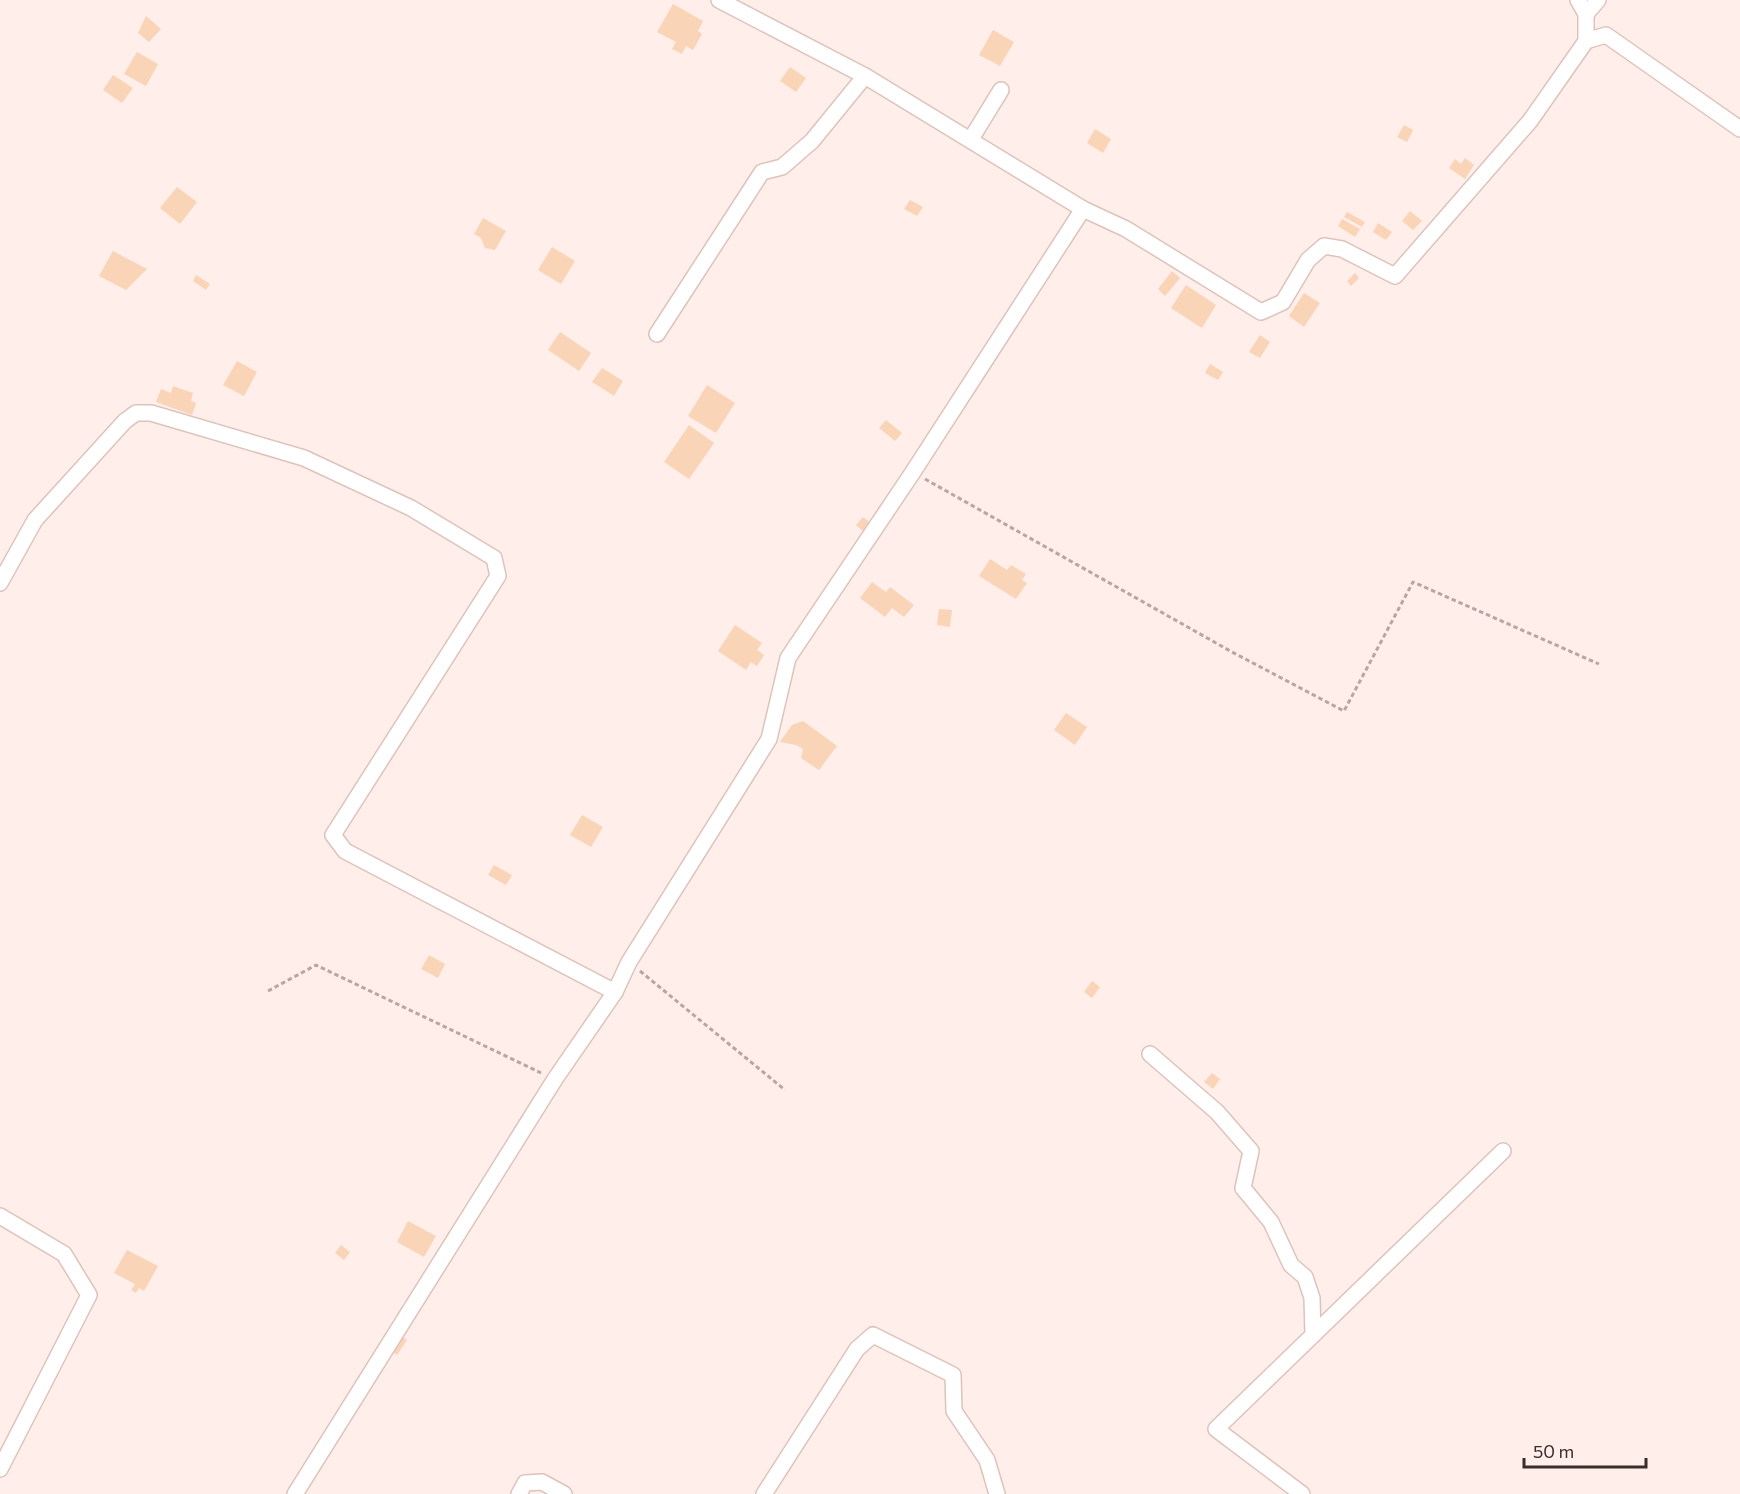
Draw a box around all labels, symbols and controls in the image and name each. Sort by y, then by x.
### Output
scale bar [1524,1431,1646,1469]
text: 50 m [1533,1440,1574,1462]

